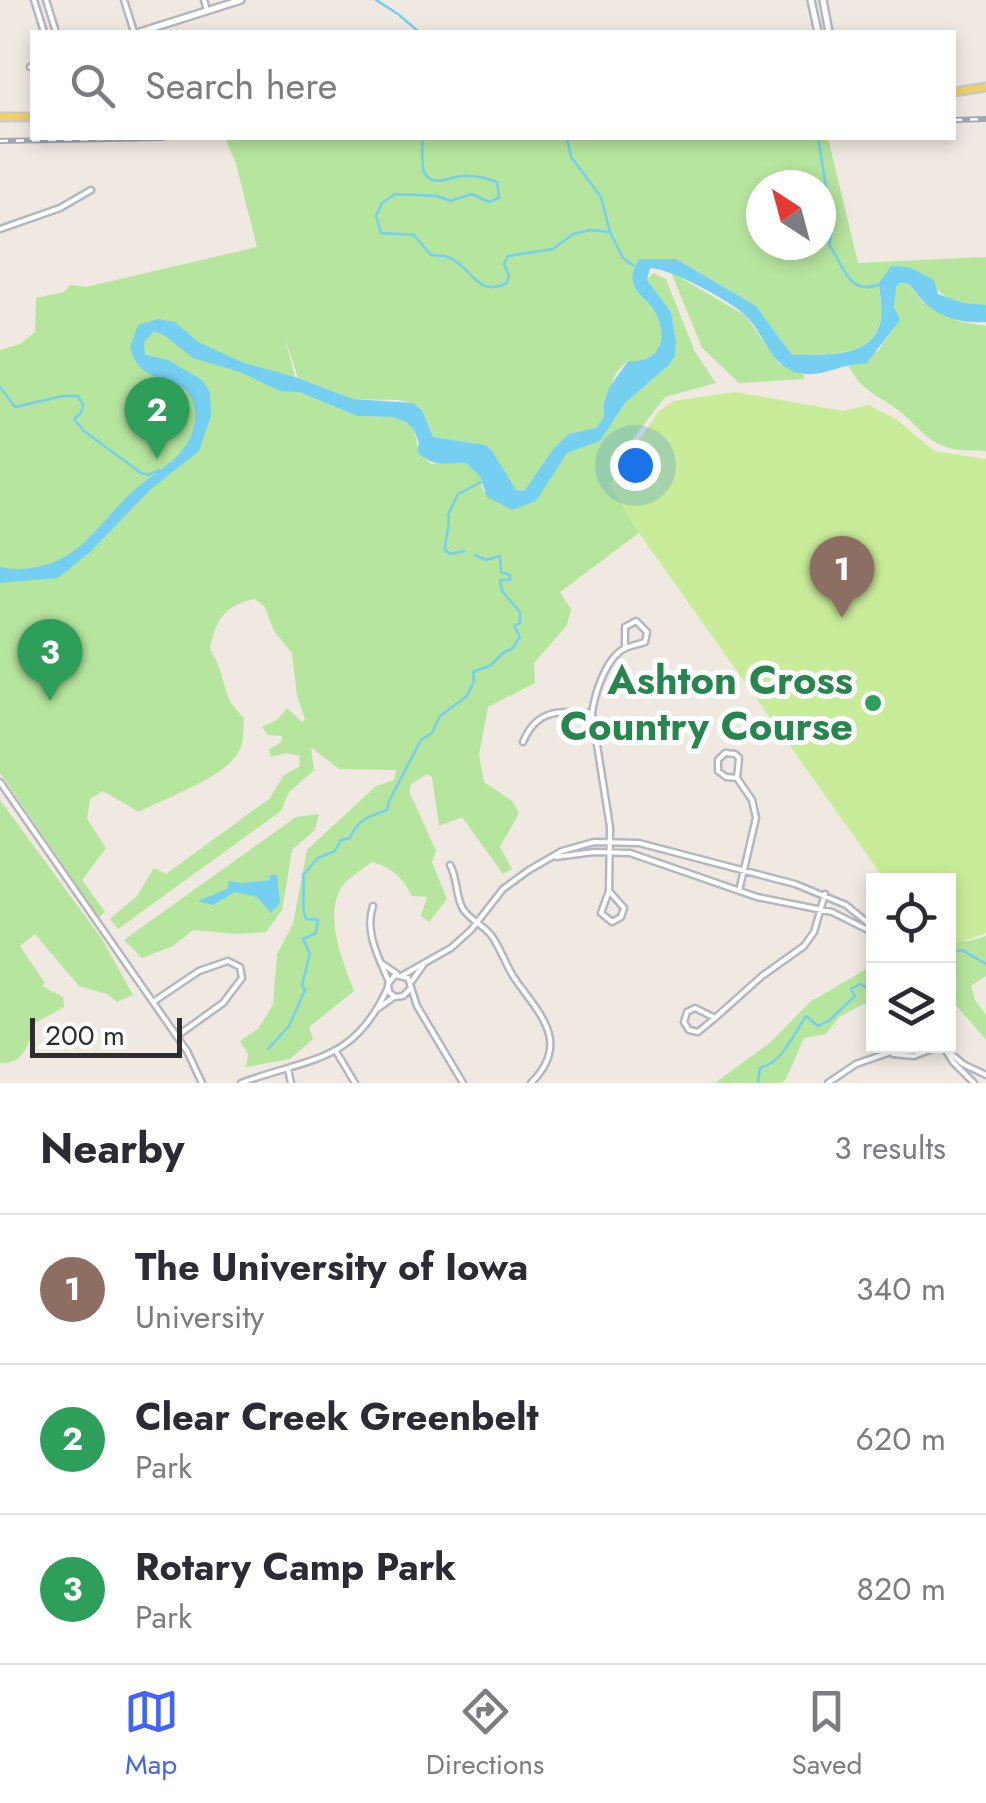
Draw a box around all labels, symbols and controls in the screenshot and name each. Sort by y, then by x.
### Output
search box [30,30,956,140]
icon: search [65,58,120,113]
text: Search here [145,58,337,113]
north arrow [746,170,836,260]
pin: 2 [124,376,190,459]
your location [610,440,661,491]
pin: 1 [810,536,874,618]
pin: 3 [18,618,82,701]
place label: Ashton Cross Country Course [560,651,853,755]
marker: Ashton Cross Country Course [862,692,884,714]
map controls [866,873,956,1053]
button: locate [866,873,956,963]
button: layers [866,963,956,1053]
scale bar [30,1013,182,1058]
text: 200 m [45,1015,125,1056]
text: Nearby [40,1118,184,1179]
text: 3 results [834,1125,946,1171]
text: The University of Iowa [135,1239,528,1294]
text: 1 [64,1266,81,1312]
text: 340 m [856,1266,946,1312]
text: University [135,1294,264,1340]
text: Clear Creek Greenbelt [135,1389,539,1444]
text: 2 [62,1416,83,1462]
text: 620 m [856,1416,946,1462]
text: Park [135,1444,192,1490]
text: Rotary Camp Park [135,1539,456,1594]
text: 3 [63,1566,82,1612]
text: 820 m [857,1566,946,1612]
text: Park [135,1594,192,1640]
tab: Map [124,1684,179,1785]
tab: Directions [426,1684,544,1785]
tab: Saved [791,1684,862,1785]

